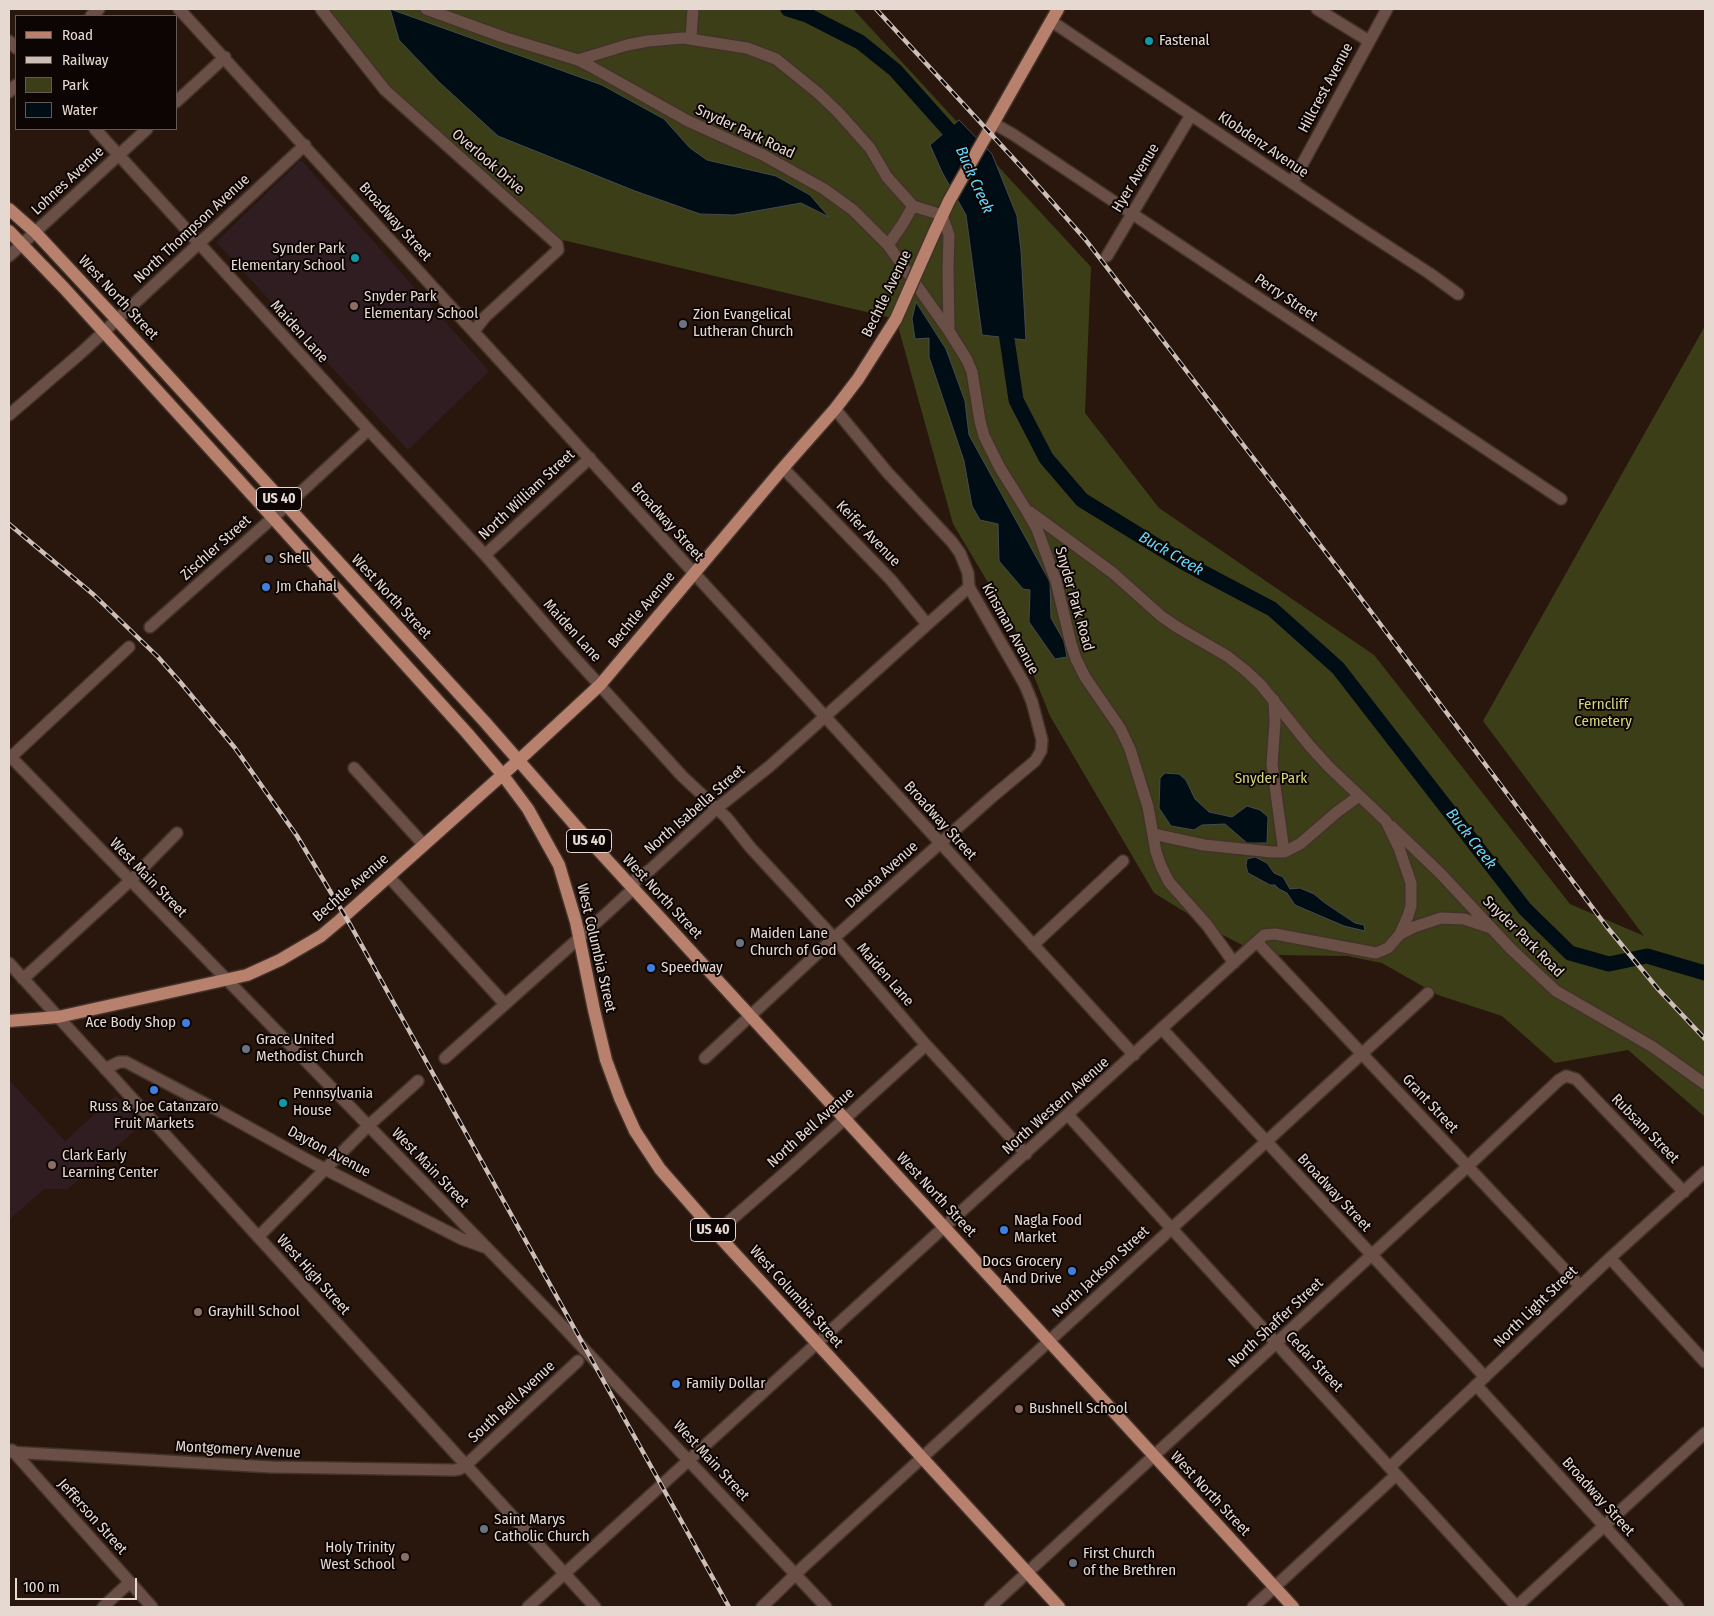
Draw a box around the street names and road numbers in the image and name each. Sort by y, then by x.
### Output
street label: Hillcrest Avenue [1295,40,1357,136]
street label: Snyder Park Road [693,101,797,163]
street label: Klobdenz Avenue [1214,108,1312,182]
street label: Overlook Drive [448,125,528,199]
street label: Hyer Avenue [1108,140,1164,216]
street label: Lohnes Avenue [28,143,108,219]
street label: North Thompson Avenue [130,171,254,287]
street label: Broadway Street [355,179,435,265]
street label: Bechtle Avenue [858,248,916,340]
street label: West North Street [74,252,162,344]
street label: Perry Street [1251,270,1321,326]
street label: Maiden Lane [266,297,332,367]
street label: North William Street [475,446,579,544]
street label: Broadway Street [627,479,707,565]
road number: US 40 [256,488,302,510]
street label: Keifer Avenue [832,497,904,571]
street label: Zischler Street [177,512,255,584]
street label: Snyder Park Road [1051,545,1097,653]
street label: West North Street [347,551,435,643]
street label: Bechtle Avenue [605,568,679,652]
street label: Kinsman Avenue [978,580,1042,678]
street label: Maiden Lane [539,596,605,666]
street label: North Isabella Street [641,762,749,858]
street label: Broadway Street [900,778,980,864]
road number: US 40 [566,829,612,852]
street label: West Main Street [106,835,190,921]
street label: Dakota Avenue [842,838,922,912]
street label: Bechtle Avenue [309,850,393,926]
street label: West North Street [618,851,706,943]
street label: West Columbia Street [572,882,620,1014]
street label: Snyder Park Road [1479,893,1567,981]
street label: Maiden Lane [853,940,917,1010]
street label: North Western Avenue [999,1053,1113,1159]
street label: Grant Street [1398,1071,1462,1137]
street label: North Bell Avenue [764,1084,858,1172]
street label: Rubsam Street [1607,1091,1683,1167]
street label: Dayton Avenue [284,1123,374,1181]
street label: West Main Street [388,1125,472,1211]
street label: West North Street [892,1149,980,1241]
street label: Broadway Street [1293,1150,1375,1236]
road number: US 40 [690,1218,736,1242]
street label: North Jackson Street [1049,1222,1153,1322]
street label: West High Street [272,1231,354,1319]
street label: West Columbia Street [745,1242,847,1352]
street label: North Light Street [1490,1263,1582,1351]
street label: North Shaffer Street [1225,1274,1327,1372]
street label: Cedar Street [1282,1328,1346,1396]
street label: South Bell Avenue [465,1357,559,1447]
street label: West Main Street [669,1417,753,1505]
street label: Montgomery Avenue [175,1438,301,1462]
street label: West North Street [1166,1448,1254,1540]
street label: Broadway Street [1558,1454,1638,1540]
street label: Jefferson Street [53,1475,131,1559]

